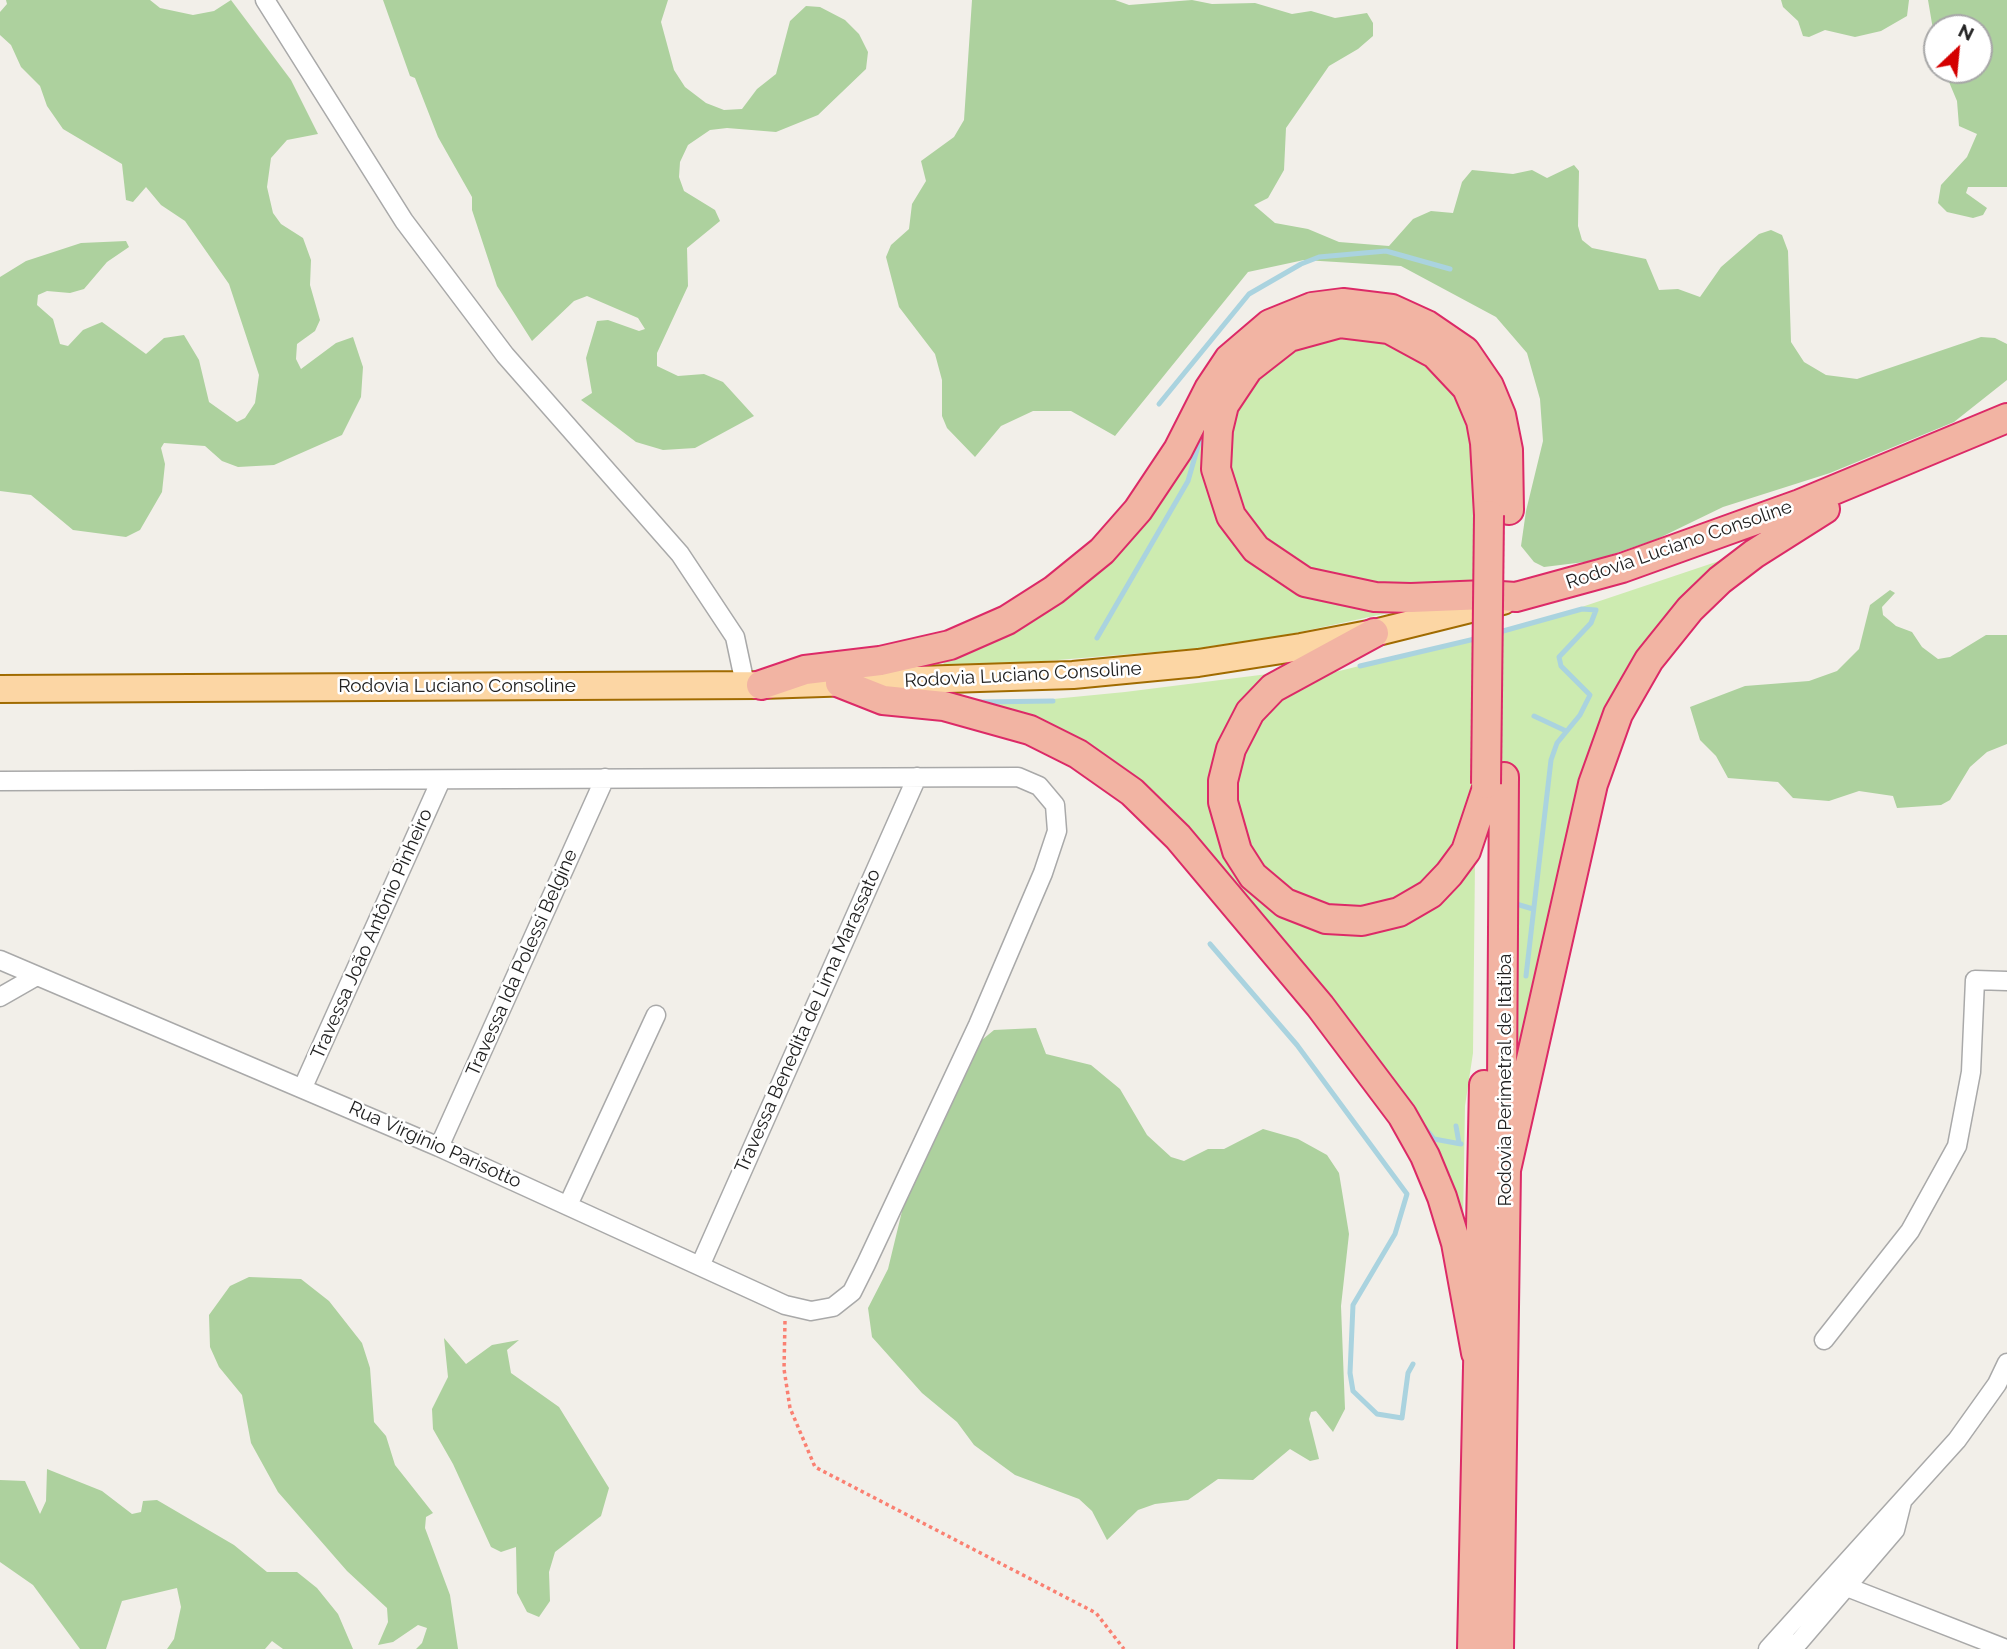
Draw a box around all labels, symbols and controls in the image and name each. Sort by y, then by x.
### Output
north arrow [1923,14,1993,84]
text: N [1955,19,1978,45]
street label: Rodovia Luciano Consoline [1563,496,1795,594]
street label: Rodovia Luciano Consoline [904,657,1142,693]
street label: Rodovia Luciano Consoline [338,675,576,697]
street label: Travessa João Antônio Pinheiro [306,805,438,1063]
street label: Travessa Ida Polessi Belgine [461,846,583,1080]
street label: Travessa Benedita de Lima Marassato [730,865,886,1177]
street label: Rodovia Perimetral de Itatiba [1494,954,1516,1206]
street label: Rua Virginio Parisotto [345,1097,525,1193]

